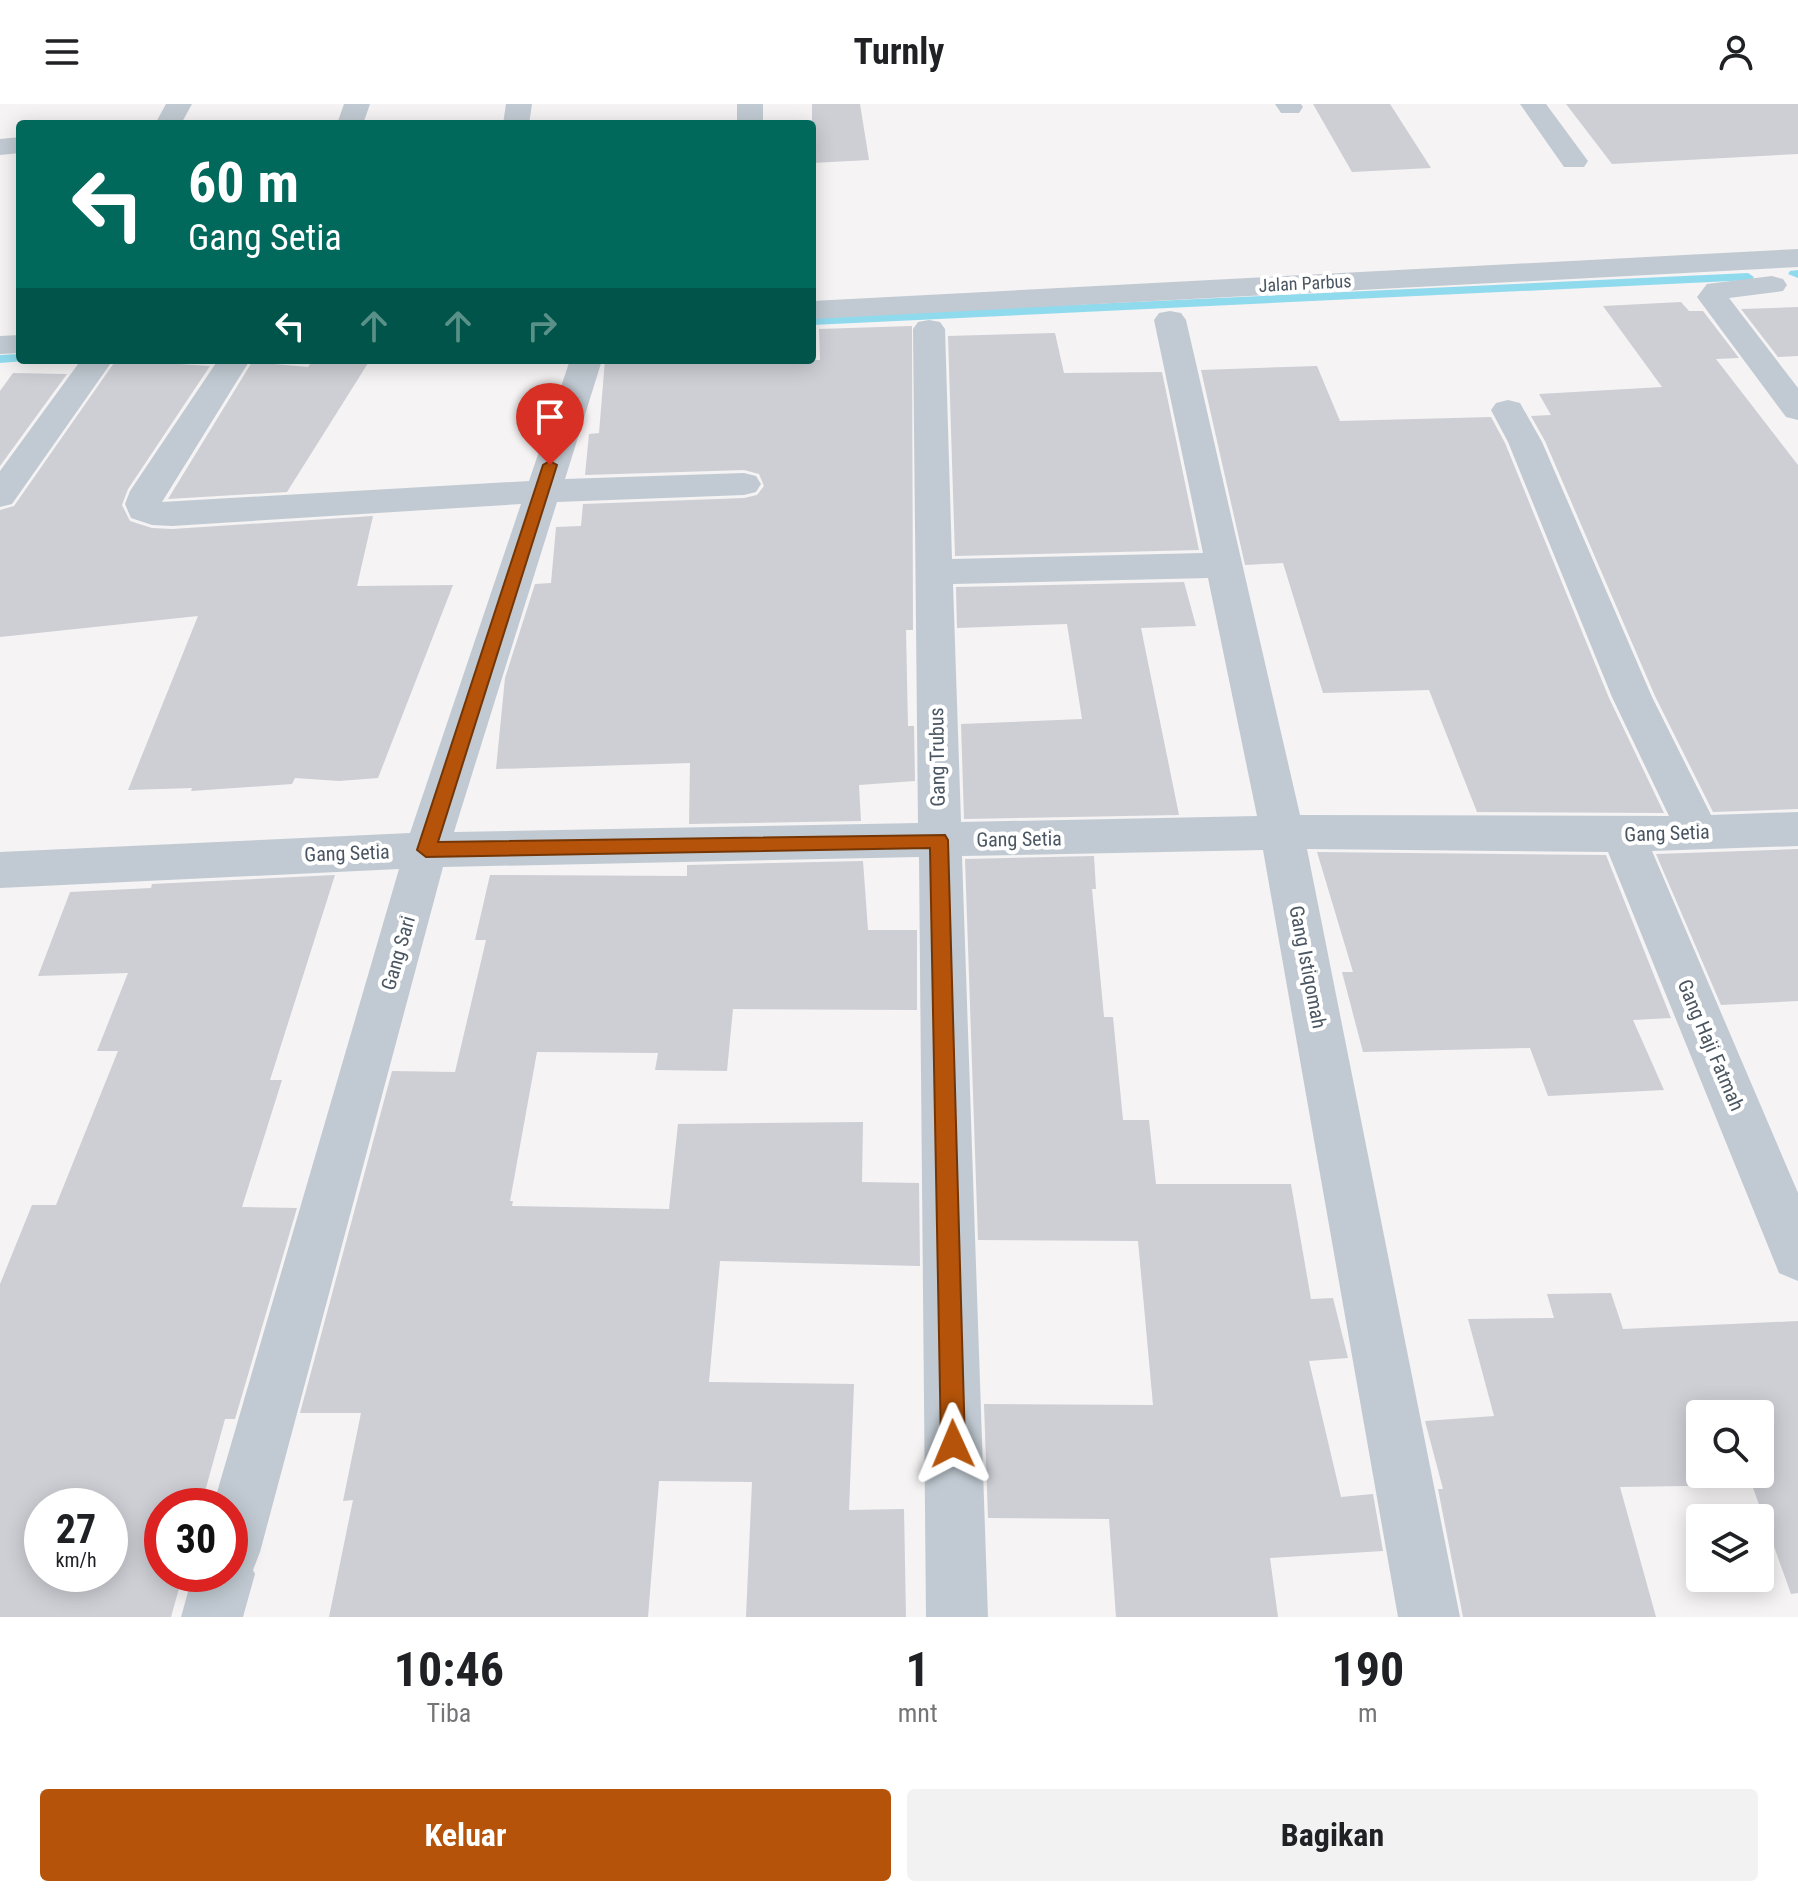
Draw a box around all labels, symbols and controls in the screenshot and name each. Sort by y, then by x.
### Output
icon: menu [40,30,84,74]
icon: person [1714,30,1758,74]
text: Turnly [854,31,944,73]
text: 60 m [188,150,299,216]
icon: left [56,152,160,256]
text: Gang Setia [188,217,342,259]
street label: Jalan Parbus [1258,270,1352,296]
icon: left [268,304,312,348]
icon: ahead [352,304,396,348]
icon: ahead [436,304,480,348]
icon: right [520,304,564,348]
pin [516,383,584,465]
icon: arrive [528,395,572,439]
street label: Gang Trubus [924,707,950,807]
street label: Gang Setia [1624,820,1710,846]
street label: Gang Setia [976,826,1062,852]
street label: Gang Setia [304,840,390,866]
street label: Gang Istiqomah [1284,904,1332,1030]
street label: Gang Sari [376,913,420,993]
street label: Gang Haji Fatmah [1673,976,1749,1114]
map controls [1686,1400,1774,1592]
button: search [1686,1400,1774,1488]
position arrow [911,1402,995,1486]
speed limit sign: 30 [144,1488,248,1592]
button: layers [1686,1504,1774,1592]
text: 27 [56,1506,96,1553]
text: km/h [55,1548,97,1572]
text: 10:46 [394,1641,504,1698]
text: 1 [906,1641,930,1698]
text: 190 [1331,1641,1404,1698]
text: Tiba [426,1698,471,1728]
text: mnt [898,1698,938,1728]
text: m [1358,1698,1378,1728]
button: Keluar [40,1789,891,1881]
button: Bagikan [907,1789,1758,1881]

